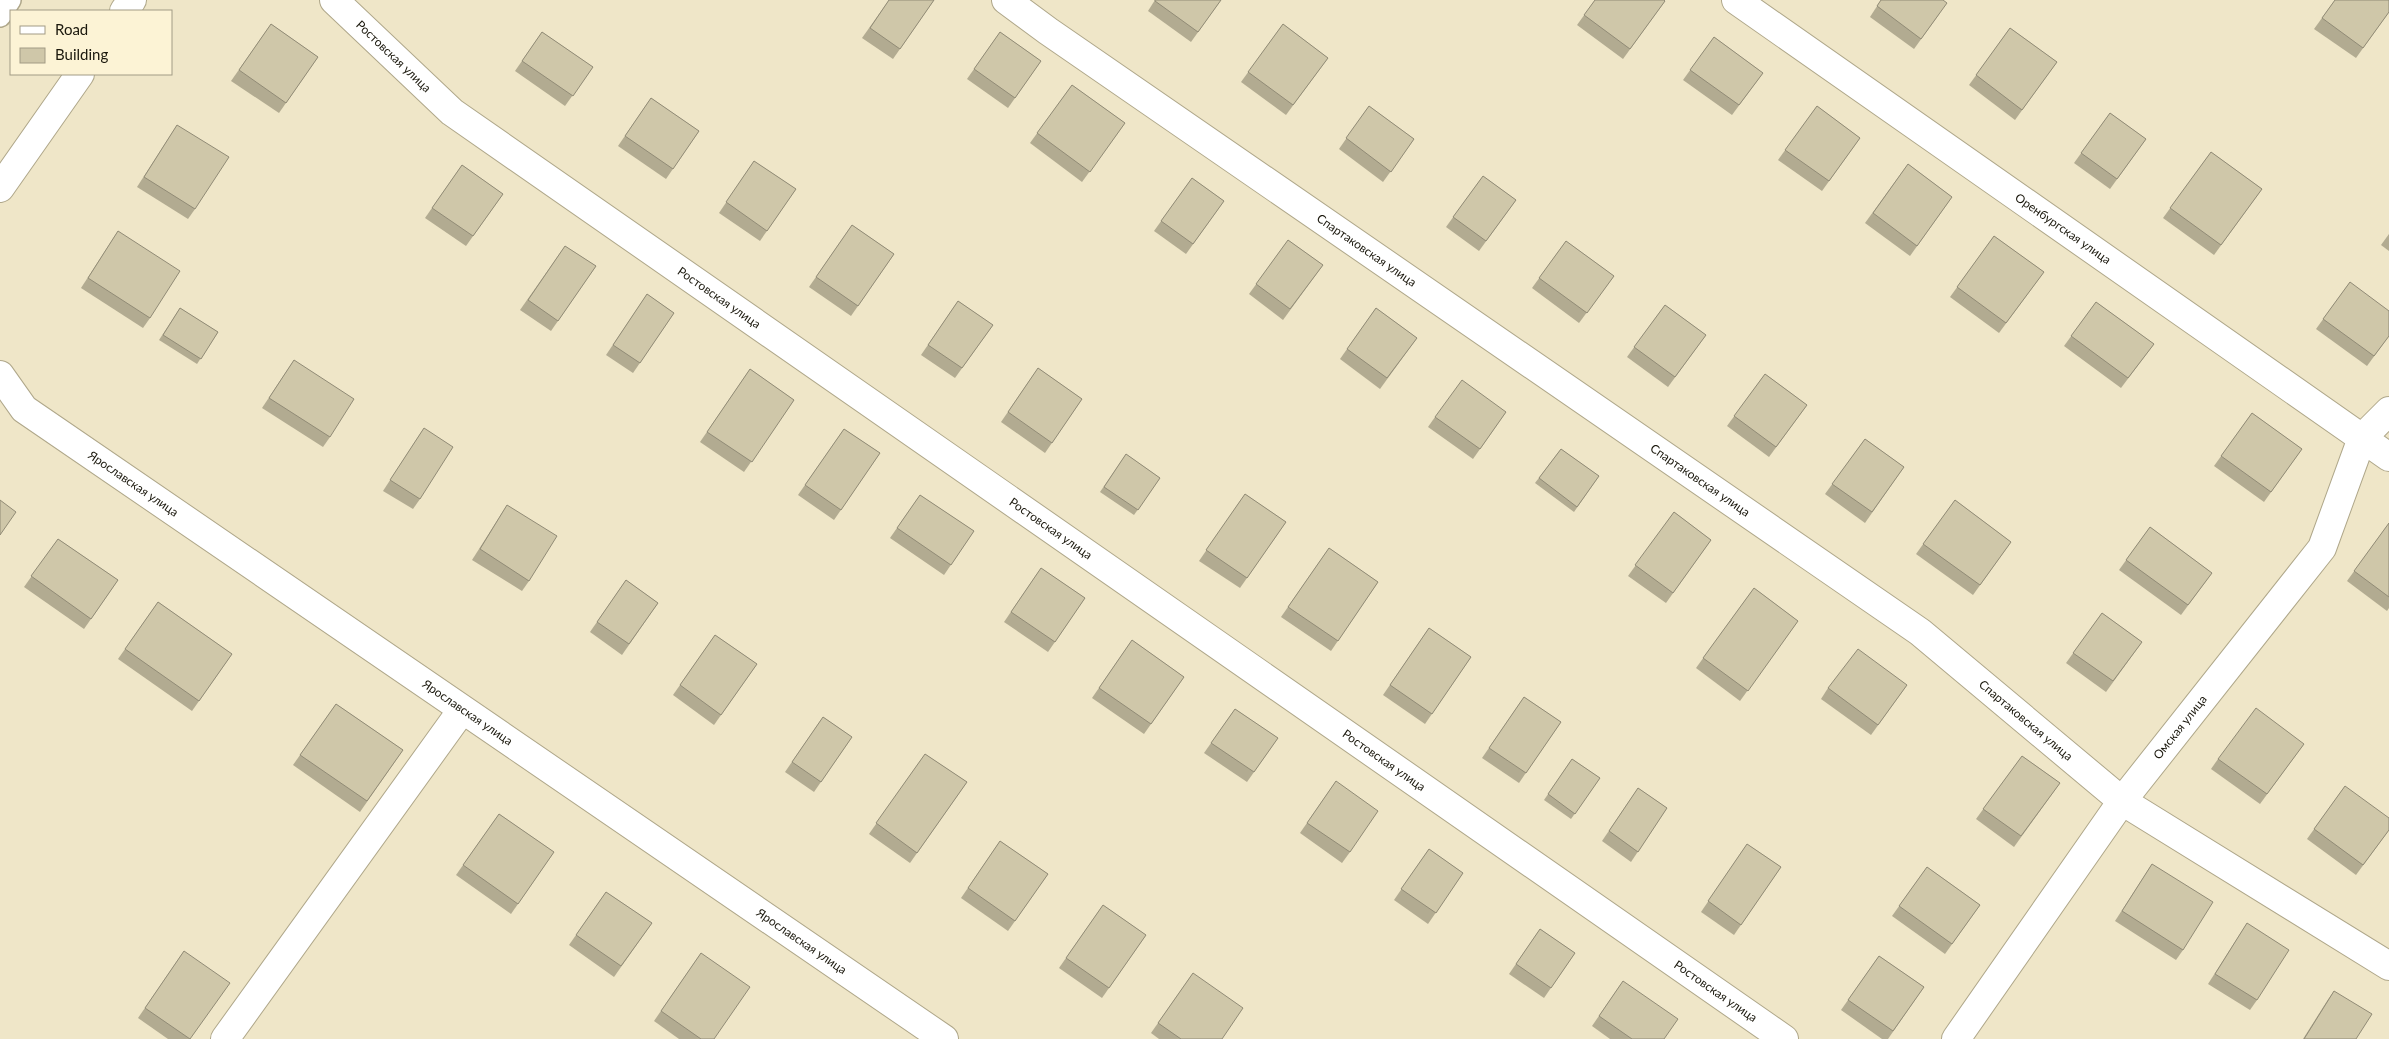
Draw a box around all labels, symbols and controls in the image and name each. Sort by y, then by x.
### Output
legend [10,10,172,75]
street label: Ростовская улица [353,17,434,95]
text: Road [55,20,88,38]
text: Building [55,45,108,63]
street label: Оренбургская улица [2012,190,2114,267]
street label: Спартаковская улица [1314,211,1420,290]
street label: Ростовская улица [675,263,764,332]
street label: Спартаковская улица [1647,440,1753,520]
street label: Ярославская улица [85,447,181,520]
street label: Ростовская улица [1006,494,1095,562]
street label: Ярославская улица [419,676,516,748]
street label: Спартаковская улица [1976,676,2076,764]
street label: Омская улица [2150,692,2210,762]
street label: Ростовская улица [1340,726,1429,794]
street label: Ярославская улица [753,904,850,977]
street label: Ростовская улица [1671,957,1760,1025]

